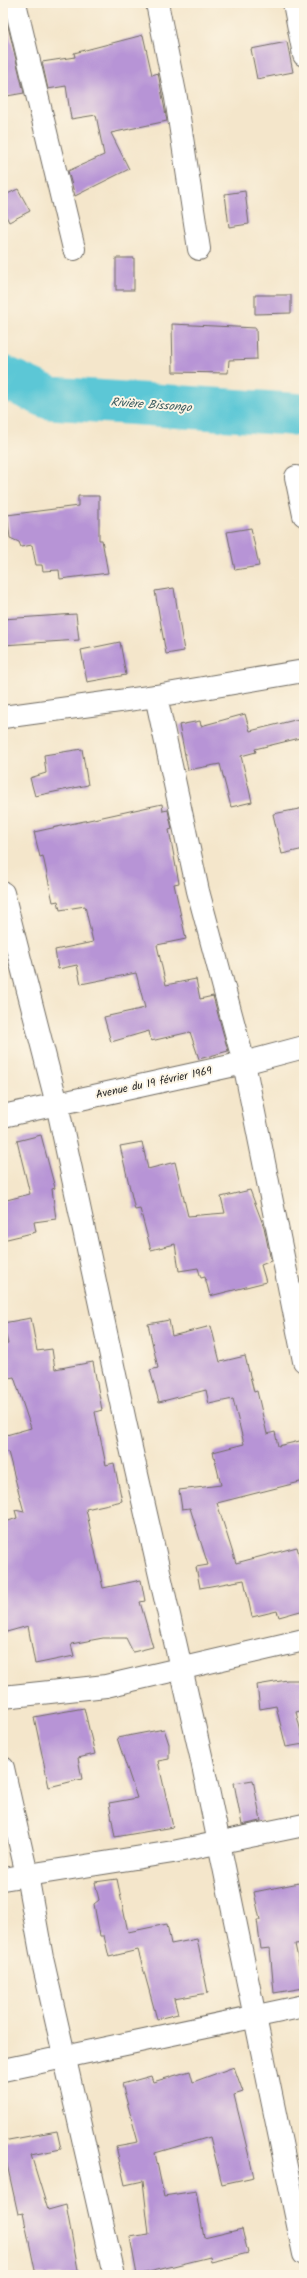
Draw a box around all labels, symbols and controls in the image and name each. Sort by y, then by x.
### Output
water label: Rivière Bissongo [110,393,194,417]
street label: Avenue du 19 février 1969 [94,1062,214,1104]

